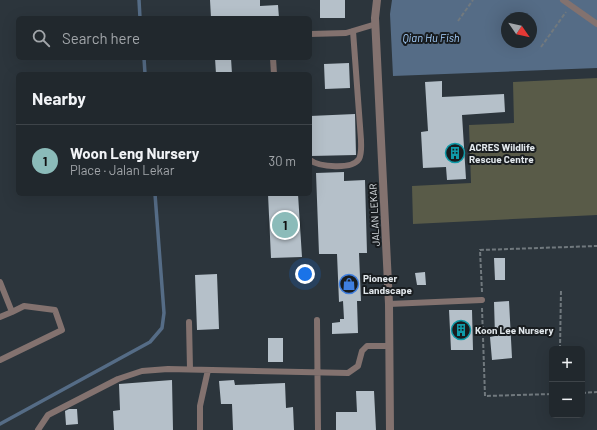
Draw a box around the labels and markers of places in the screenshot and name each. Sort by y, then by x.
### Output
place label: ACRES Wildlife Rescue Centre [469,141,535,165]
building icon: ACRES Wildlife Rescue Centre [444,142,466,164]
pin: 1 [272,210,298,240]
place label: Pioneer Landscape [363,272,412,296]
shop icon: Pioneer Landscape [338,273,360,295]
building icon: Koon Lee Nursery [450,319,472,341]
place label: Koon Lee Nursery [475,324,553,336]

